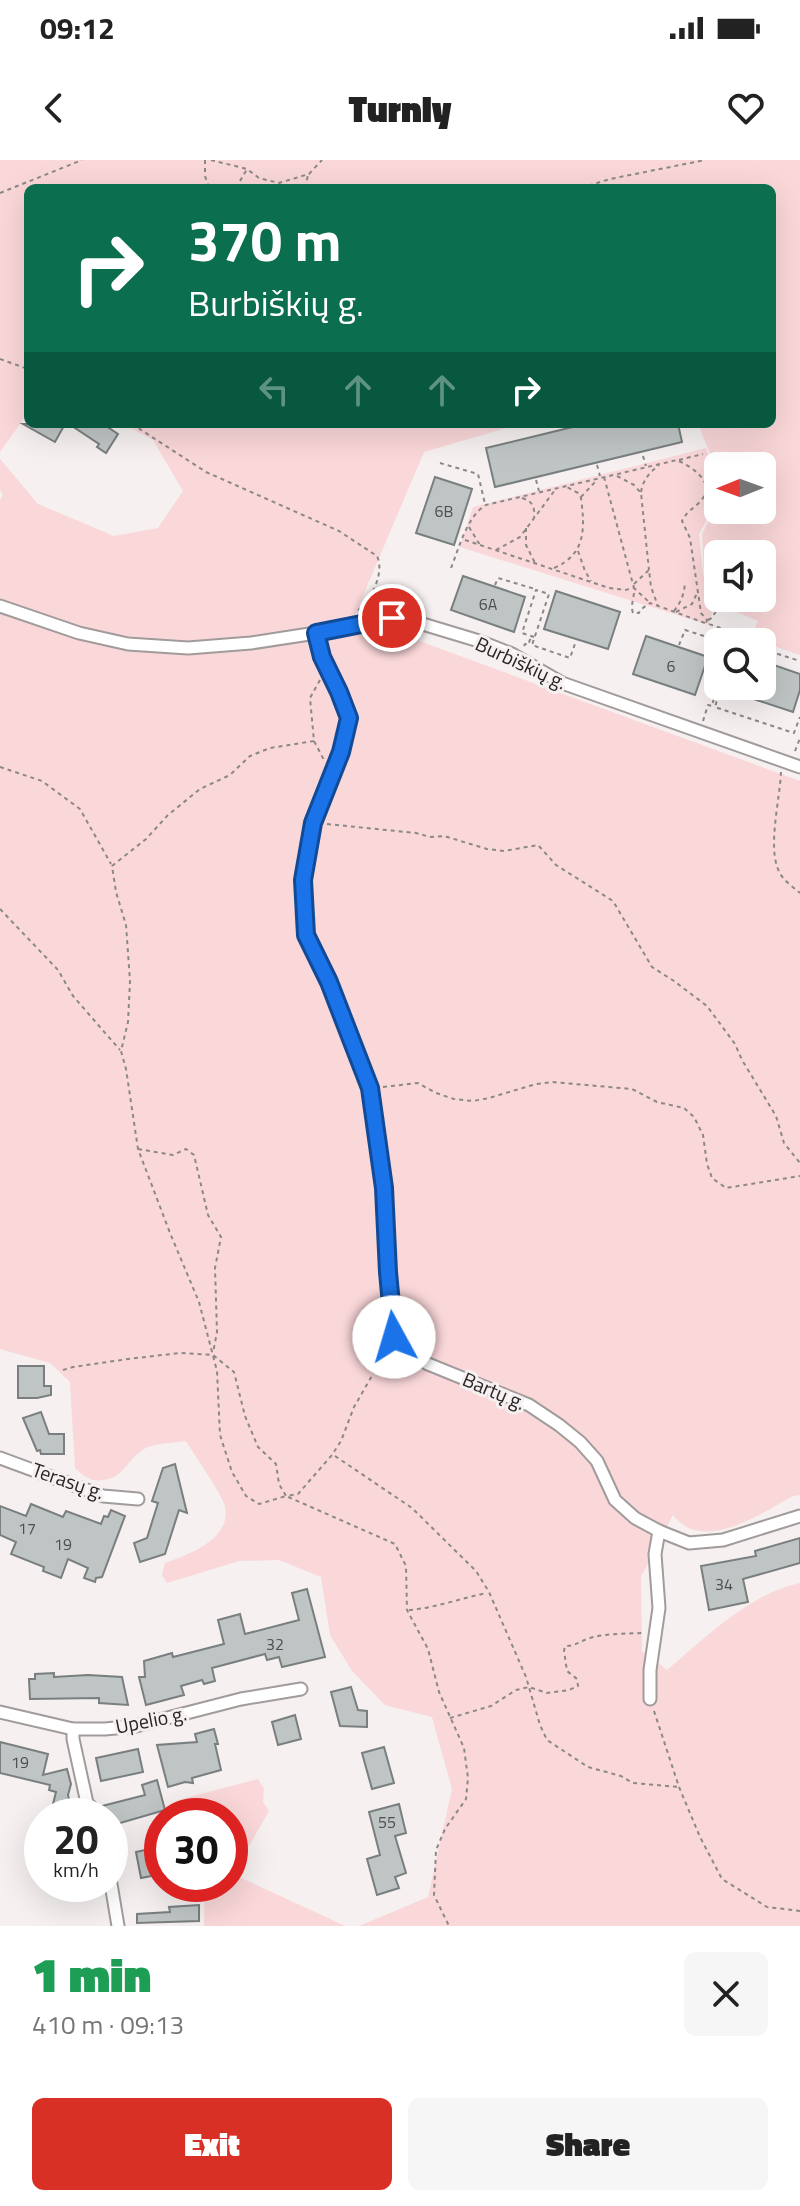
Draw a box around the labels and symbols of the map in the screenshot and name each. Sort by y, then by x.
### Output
north arrow [704,452,776,524]
house number: 6B [435,499,454,523]
pin [358,584,426,652]
house number: 6A [479,592,498,616]
street label: Burbiškių g. [470,628,572,697]
house number: 6 [667,654,676,678]
position arrow [352,1295,436,1379]
street label: Bartų g. [458,1363,531,1418]
street label: Terasų g. [28,1454,109,1507]
house number: 17 [18,1516,36,1540]
house number: 19 [54,1532,72,1556]
house number: 34 [715,1572,733,1596]
house number: 32 [266,1632,284,1656]
street label: Upelio g. [113,1697,189,1742]
house number: 19 [11,1750,29,1774]
speed limit sign: 30 [144,1798,248,1902]
house number: 55 [378,1810,396,1834]

